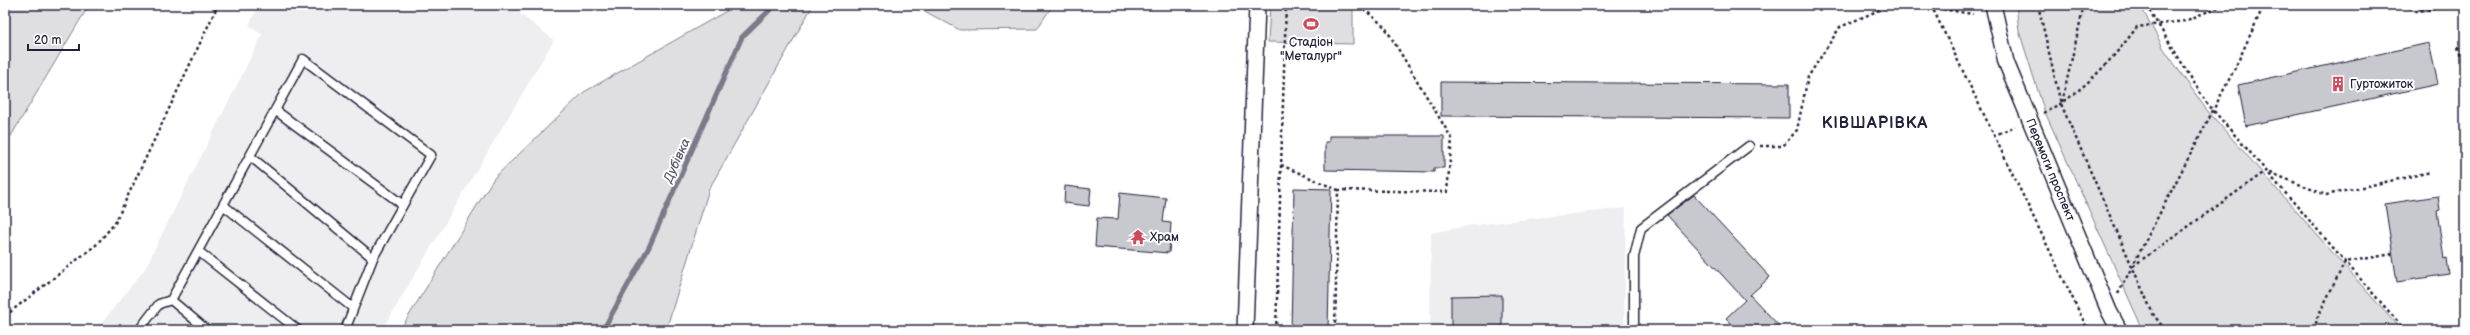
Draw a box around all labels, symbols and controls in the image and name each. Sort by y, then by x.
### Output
sports icon: Стадіон "Металург" [1302,15,1320,33]
scale bar [28,26,79,52]
text: 20 m [34,33,61,48]
place label: Стадіон "Металург" [1280,35,1342,64]
building icon: Гуртожиток [2329,75,2347,93]
place label: Гуртожиток [2350,77,2414,92]
district label: КІВШАРІВКА [1822,114,1928,133]
street label: Перемоги проспект [2022,116,2078,224]
water label: Дубівка [660,135,694,186]
temple icon: Храм [1129,228,1147,246]
place label: Храм [1150,230,1179,245]

